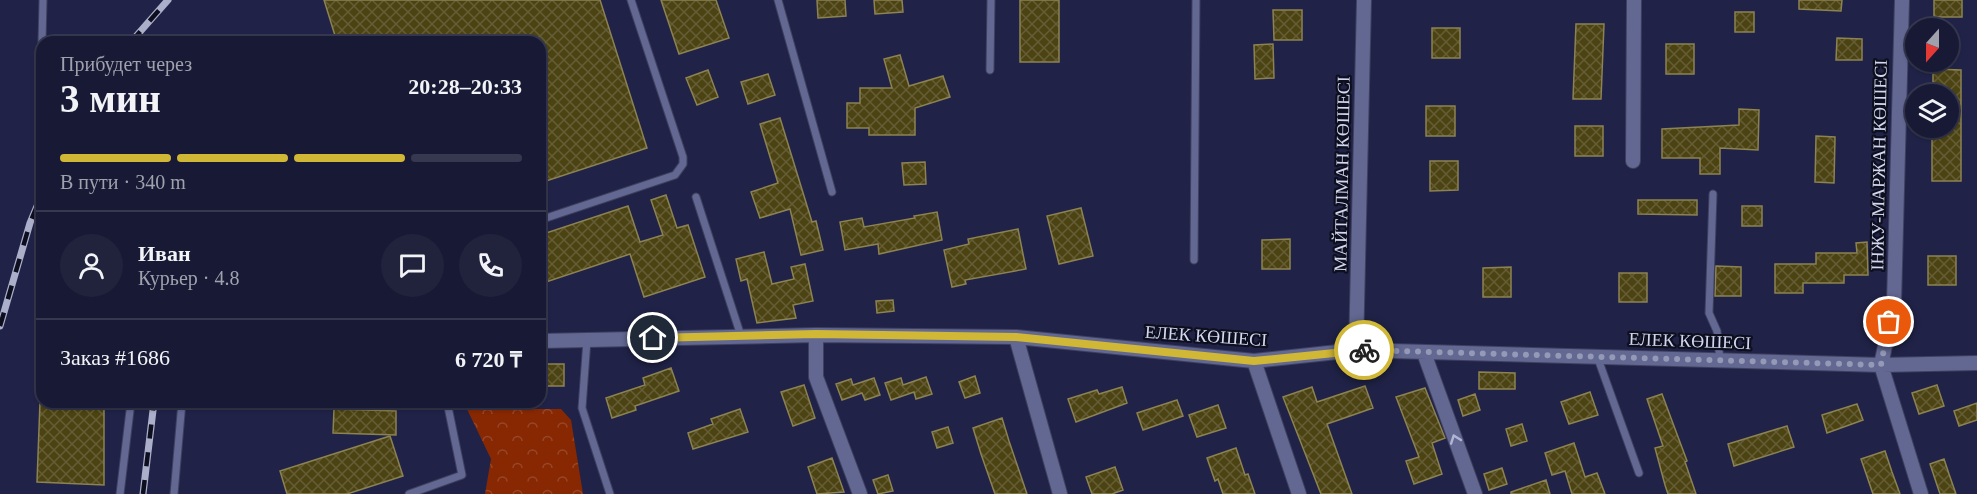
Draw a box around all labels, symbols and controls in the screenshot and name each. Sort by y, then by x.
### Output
north arrow [1905,18,1959,72]
map controls [1905,18,1959,138]
text: Прибудет через [60,53,192,75]
street label: ІНЖУ-МАРЖАН КӨШЕСІ [1867,59,1891,271]
text: 20:28–20:33 [408,74,522,99]
street label: МАЙТАЛМАН КӨШЕСІ [1330,76,1354,272]
text: 3 мин [60,77,161,120]
button: layers [1905,84,1959,138]
text: В пути · 340 m [60,171,186,193]
button: person [60,234,123,297]
button: chat [381,234,444,297]
button: phone [459,234,522,297]
text: Иван [138,241,191,266]
text: Курьер · 4.8 [138,267,240,289]
pin [1863,296,1914,347]
icon: bag [1872,305,1905,338]
pin [627,312,678,363]
courier [1334,320,1394,380]
icon: home [636,321,669,354]
street label: ЕЛЕК КӨШЕСІ [1144,322,1268,350]
street label: ЕЛЕК КӨШЕСІ [1628,329,1752,353]
icon: bike [1348,334,1381,367]
text: Заказ #1686 [60,345,170,370]
text: 6 720 ₸ [455,347,522,372]
one-way arrow [1450,434,1463,445]

